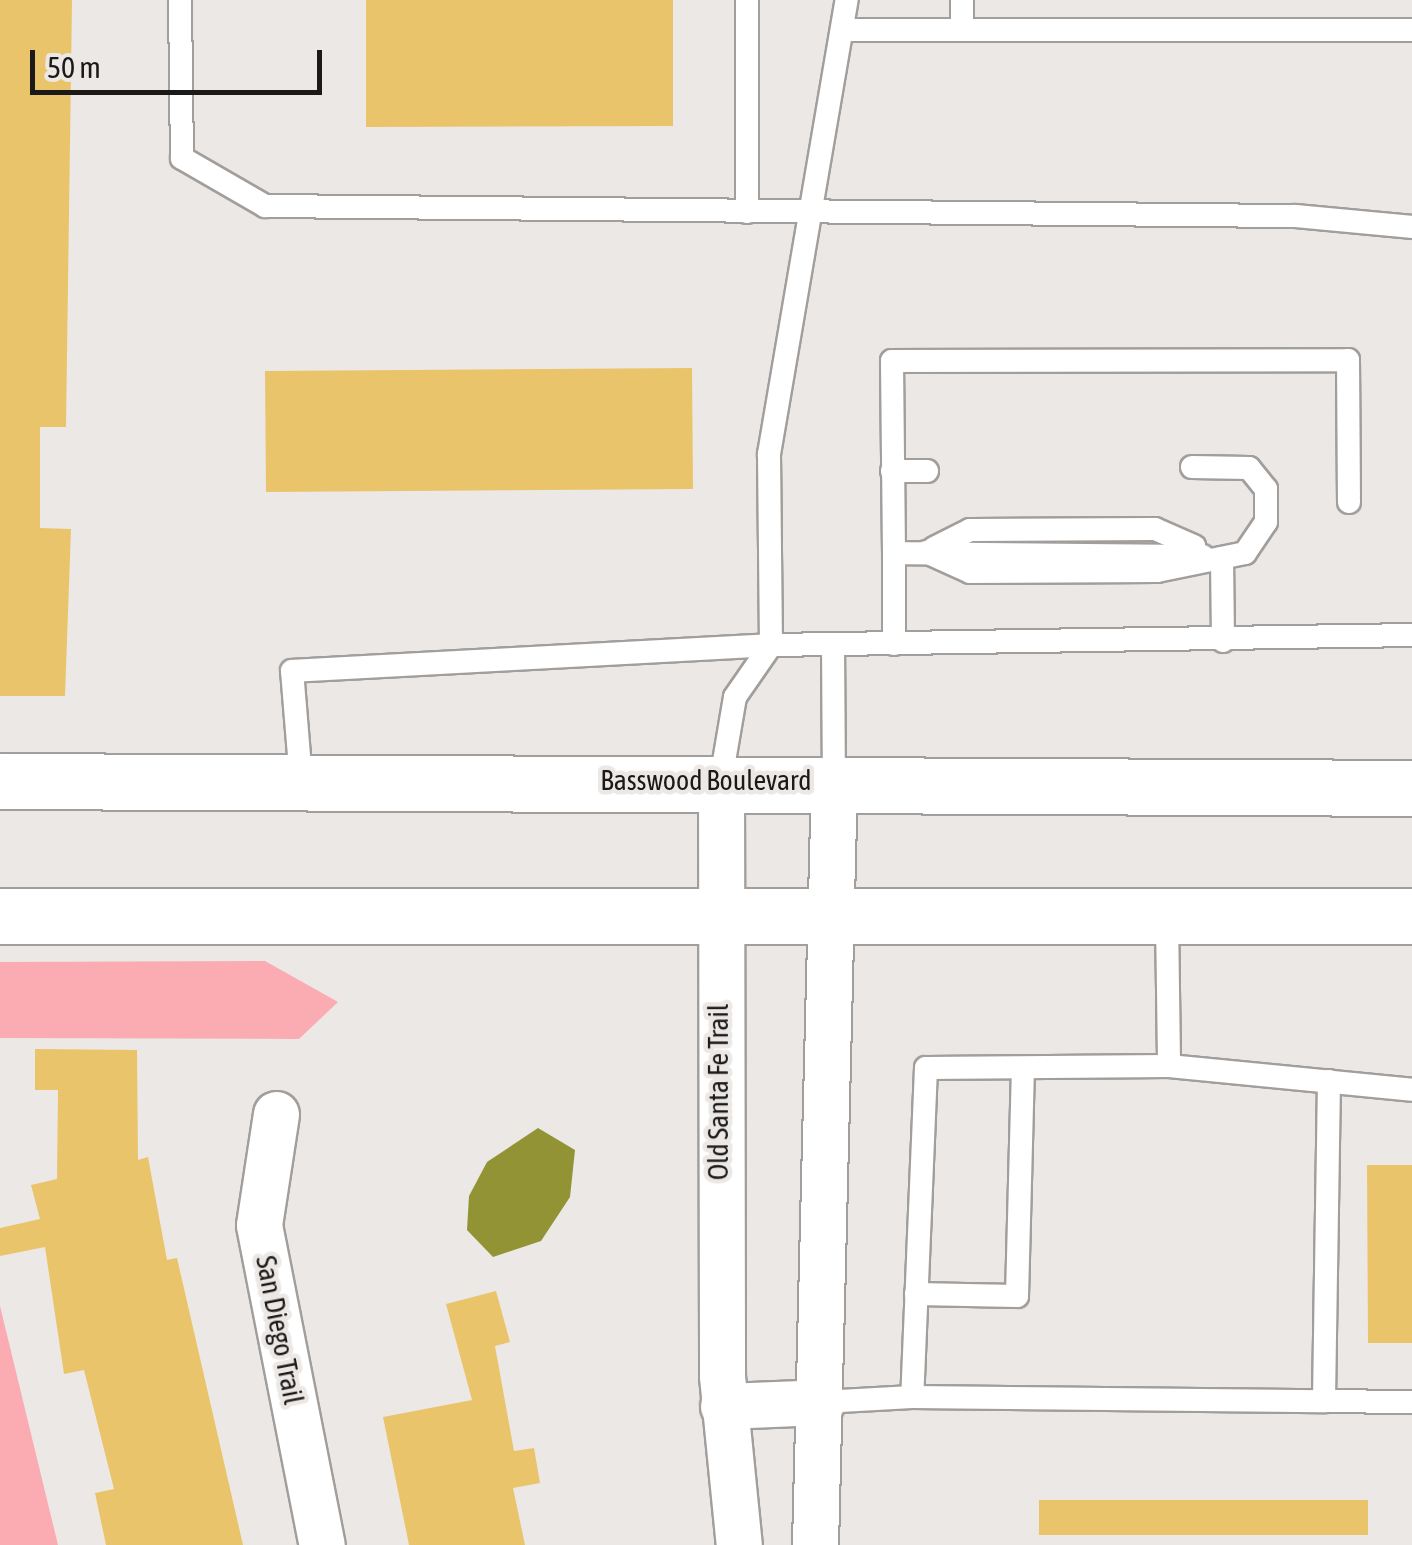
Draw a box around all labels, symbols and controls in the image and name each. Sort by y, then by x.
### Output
scale bar [35,30,328,92]
text: 50 m [47,50,101,84]
street label: Basswood Boulevard [600,763,812,797]
street label: Old Santa Fe Trail [701,1004,735,1180]
street label: San Diego Trail [249,1253,311,1407]

